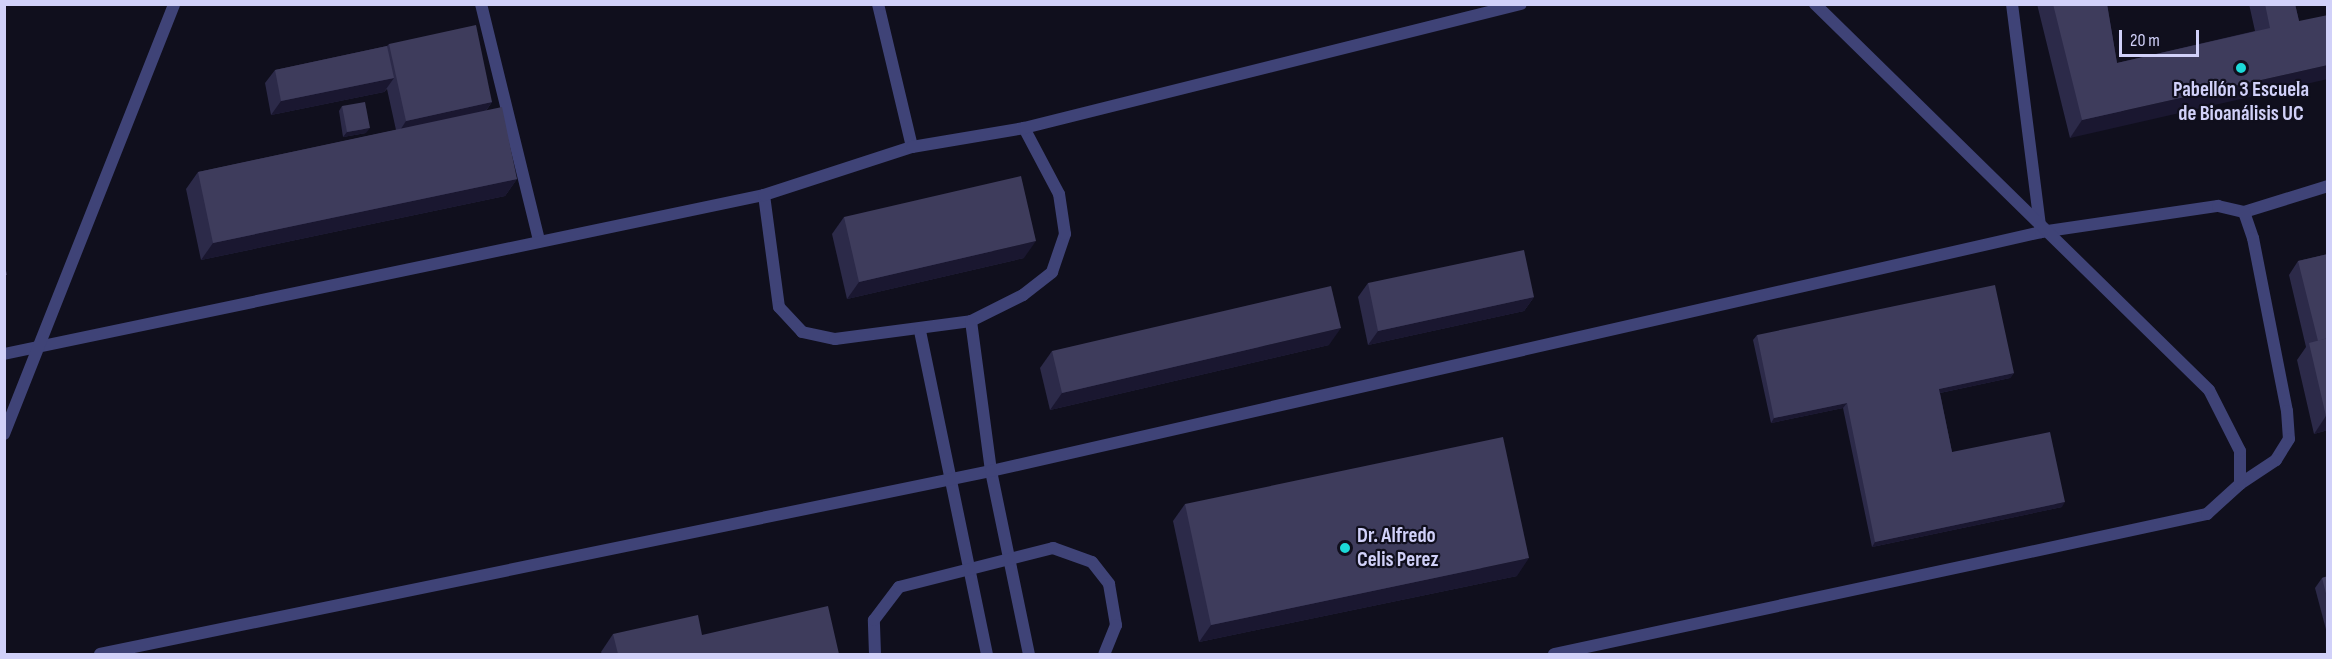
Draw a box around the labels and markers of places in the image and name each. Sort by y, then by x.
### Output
marker: Pabellón 3 Escuela de Bioanálisis UC [2234,61,2248,75]
place label: Pabellón 3 Escuela de Bioanálisis UC [2173,77,2309,127]
place label: Dr. Alfredo Celis Perez [1357,523,1439,573]
marker: Dr. Alfredo Celis Perez [1338,541,1352,555]

